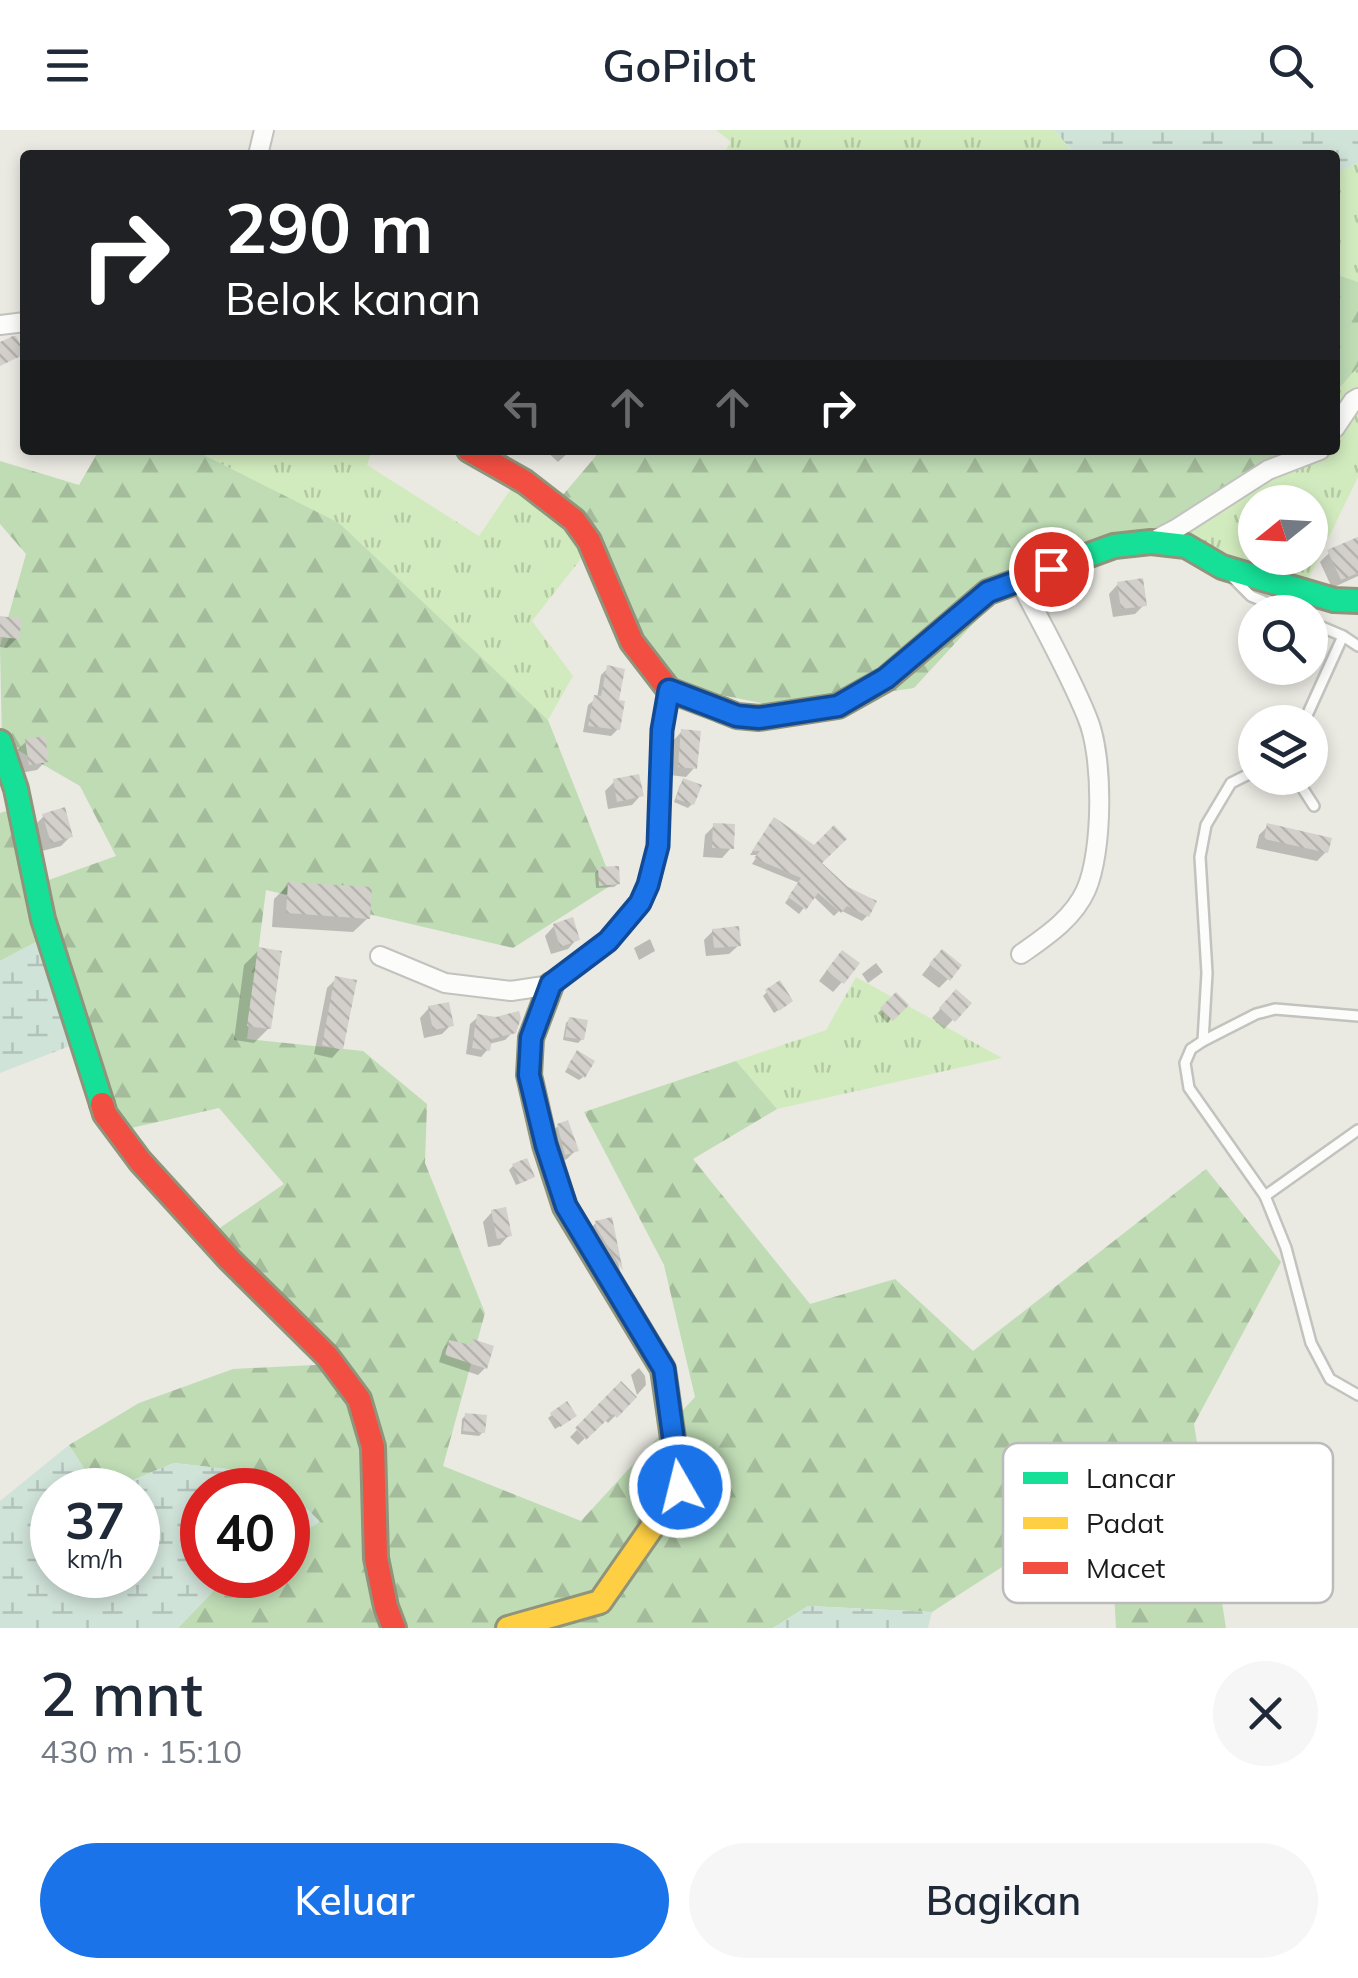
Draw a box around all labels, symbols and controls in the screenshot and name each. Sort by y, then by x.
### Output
text: GoPilot [602,37,756,93]
icon: menu [40,38,95,93]
icon: search [1263,38,1318,93]
text: 290 m [225,183,433,271]
icon: right [60,190,190,320]
text: Belok kanan [225,270,481,326]
icon: left [495,380,550,435]
icon: ahead [600,380,655,435]
icon: ahead [705,380,760,435]
icon: right [810,380,865,435]
north arrow [1238,485,1328,575]
map controls [1238,485,1328,795]
pin [1009,527,1094,612]
icon: arrive [1024,542,1079,597]
button: search [1238,595,1328,685]
button: layers [1238,705,1328,795]
position arrow [628,1435,732,1539]
legend [1003,1443,1333,1603]
text: Lancar [1086,1460,1176,1495]
speed limit sign: 40 [180,1468,310,1598]
text: 37 [65,1489,125,1552]
text: Padat [1086,1505,1164,1540]
text: km/h [67,1543,123,1574]
text: Macet [1086,1550,1166,1585]
text: 2 mnt [40,1656,203,1731]
button: close [1213,1661,1318,1766]
text: 430 m · 15:10 [40,1731,242,1771]
button: Keluar [40,1843,669,1958]
button: Bagikan [689,1843,1318,1958]

